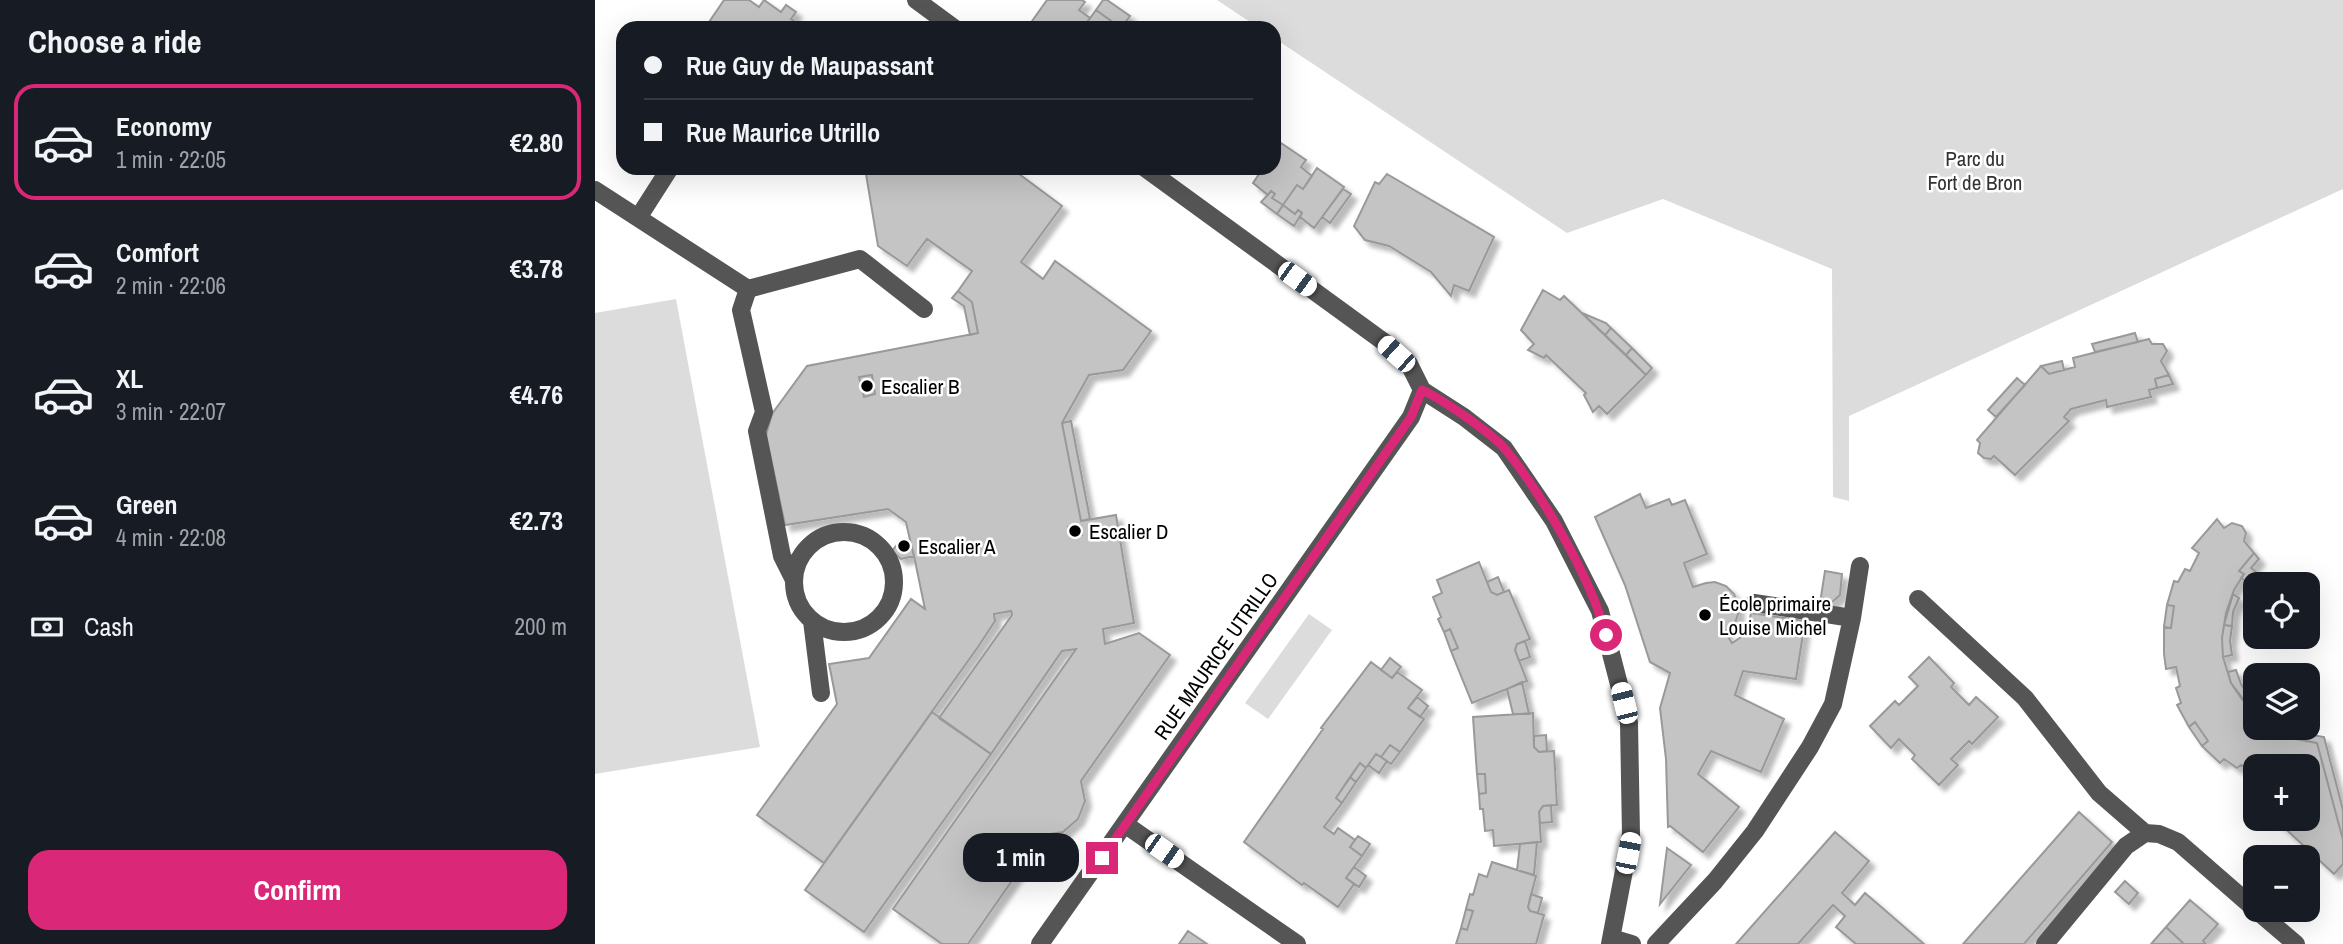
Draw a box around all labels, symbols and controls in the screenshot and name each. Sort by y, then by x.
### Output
text: Choose a ride [28,20,202,63]
text: Rue Guy de Maupassant [686,48,934,83]
text: Economy [116,109,212,144]
icon: car [32,111,95,174]
text: Rue Maurice Utrillo [686,115,880,150]
text: €2.80 [510,125,563,160]
text: 1 min · 22:05 [116,144,226,175]
park label: Parc du Fort de Bron [1928,144,2022,197]
text: Comfort [116,235,199,270]
icon: car [32,237,95,300]
text: €3.78 [510,251,563,286]
car [1274,258,1321,300]
text: 2 min · 22:06 [116,270,226,301]
car [1374,332,1419,376]
text: XL [116,361,143,396]
icon: car [32,363,95,426]
place label: Escalier B [881,372,959,401]
text: €4.76 [510,377,563,412]
marker: Escalier B [859,378,875,394]
text: 3 min · 22:07 [116,396,226,427]
text: Green [116,487,178,522]
icon: car [32,489,95,552]
text: €2.73 [510,503,563,538]
place label: Escalier D [1089,517,1168,546]
text: 4 min · 22:08 [116,522,226,553]
marker: Escalier D [1067,523,1083,539]
place label: Escalier A [918,532,996,561]
marker: Escalier A [896,538,912,554]
street label: RUE MAURICE UTRILLO [1147,567,1285,745]
map controls [2243,572,2320,922]
button: locate [2243,572,2320,649]
place label: École primaire Louise Michel [1719,589,1831,642]
marker: École primaire Louise Michel [1697,607,1713,623]
icon: cash [28,608,66,646]
text: Cash [84,609,134,644]
text: 200 m [515,611,567,642]
route start [1590,619,1622,651]
button: layers [2243,663,2320,740]
car [1609,680,1640,726]
button: + [2243,754,2320,831]
car [1141,830,1188,872]
car [1614,830,1643,876]
callout: 1 min [962,834,1077,882]
text: 1 min [996,842,1046,873]
route end [1086,842,1118,874]
button: − [2243,845,2320,922]
button: Confirm [28,850,567,930]

